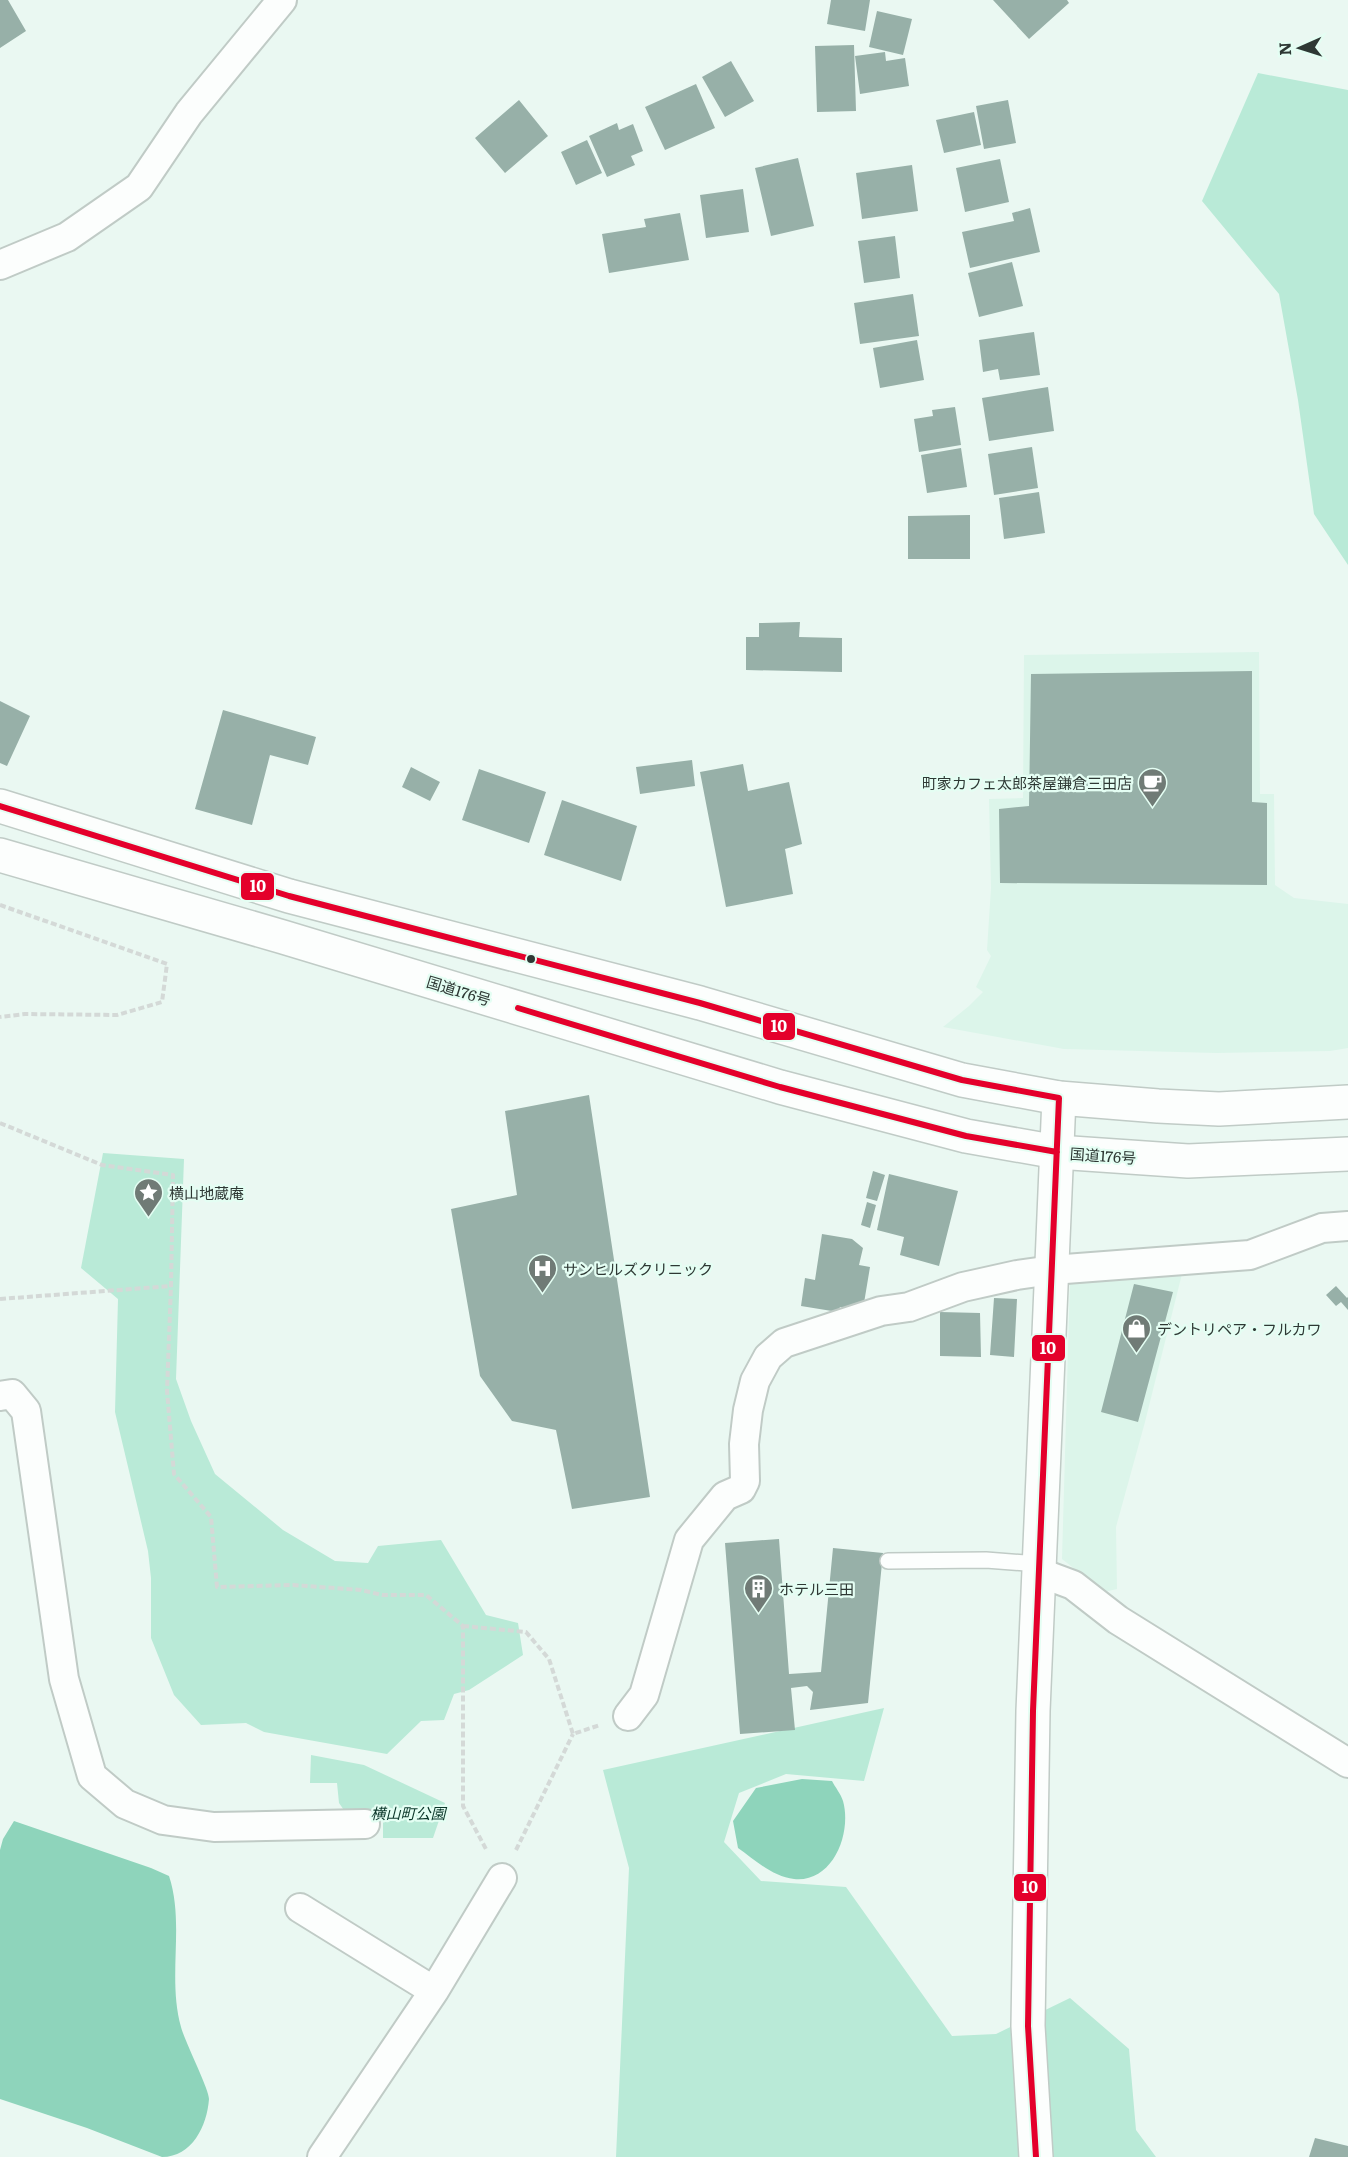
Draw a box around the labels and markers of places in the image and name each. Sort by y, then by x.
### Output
cafe icon: 町家カフェ太郎茶屋鎌倉三田店 [1137,766,1169,808]
place label: 町家カフェ太郎茶屋鎌倉三田店 [922,771,1132,794]
unlabelled marker [525,953,537,965]
place icon: 横山地蔵庵 [132,1176,164,1218]
place label: 横山地蔵庵 [169,1181,244,1204]
hospital icon: サンヒルズクリニック [526,1252,558,1294]
place label: サンヒルズクリニック [563,1257,713,1280]
shop icon: デントリペア・フルカワ [1120,1312,1152,1354]
place label: デントリペア・フルカワ [1157,1317,1322,1340]
building icon: ホテル三田 [742,1572,774,1614]
place label: ホテル三田 [779,1577,854,1600]

